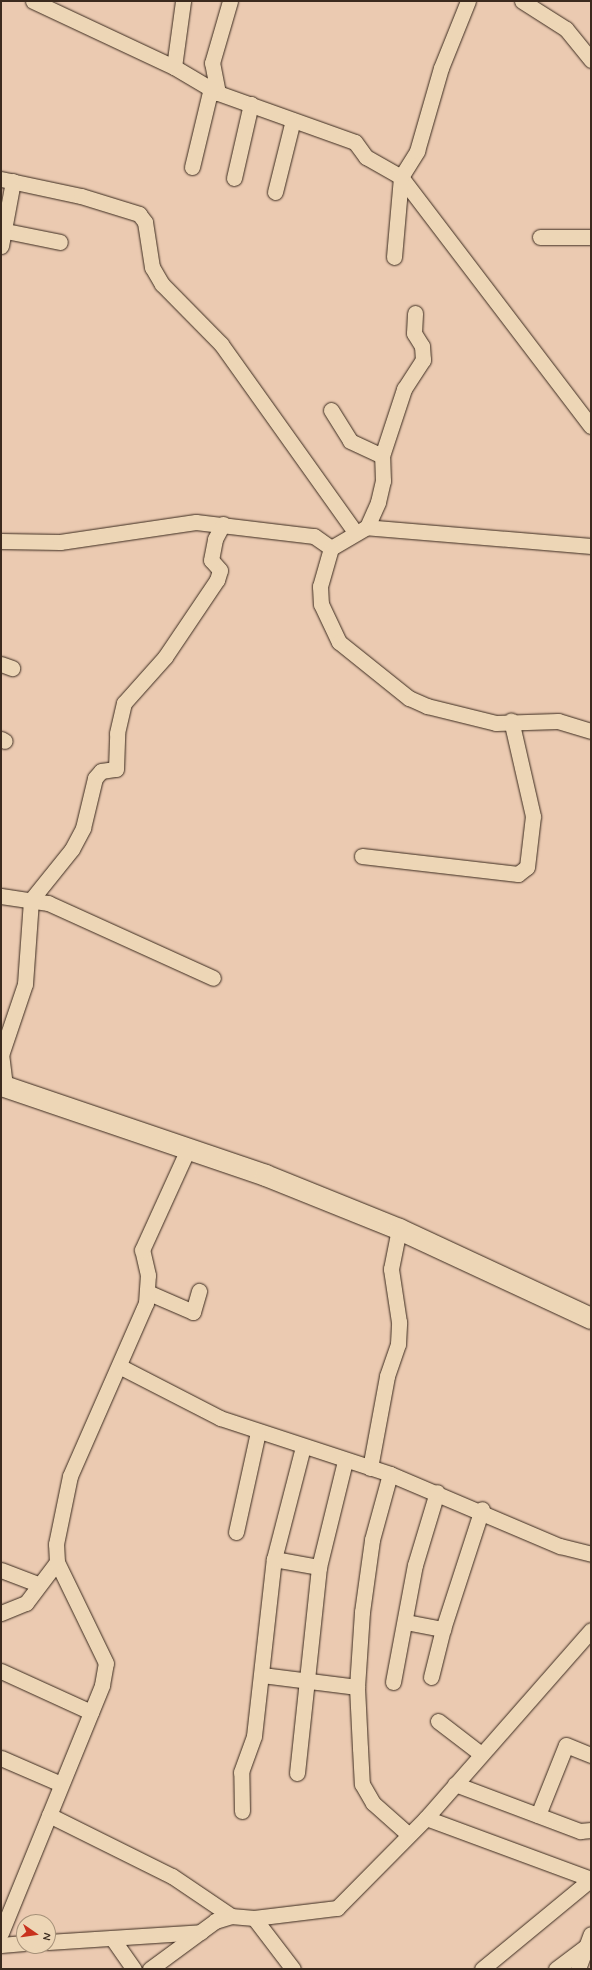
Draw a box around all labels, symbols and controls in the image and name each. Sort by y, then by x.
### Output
north arrow [16,1914,56,1954]
text: N [39,1931,54,1942]

